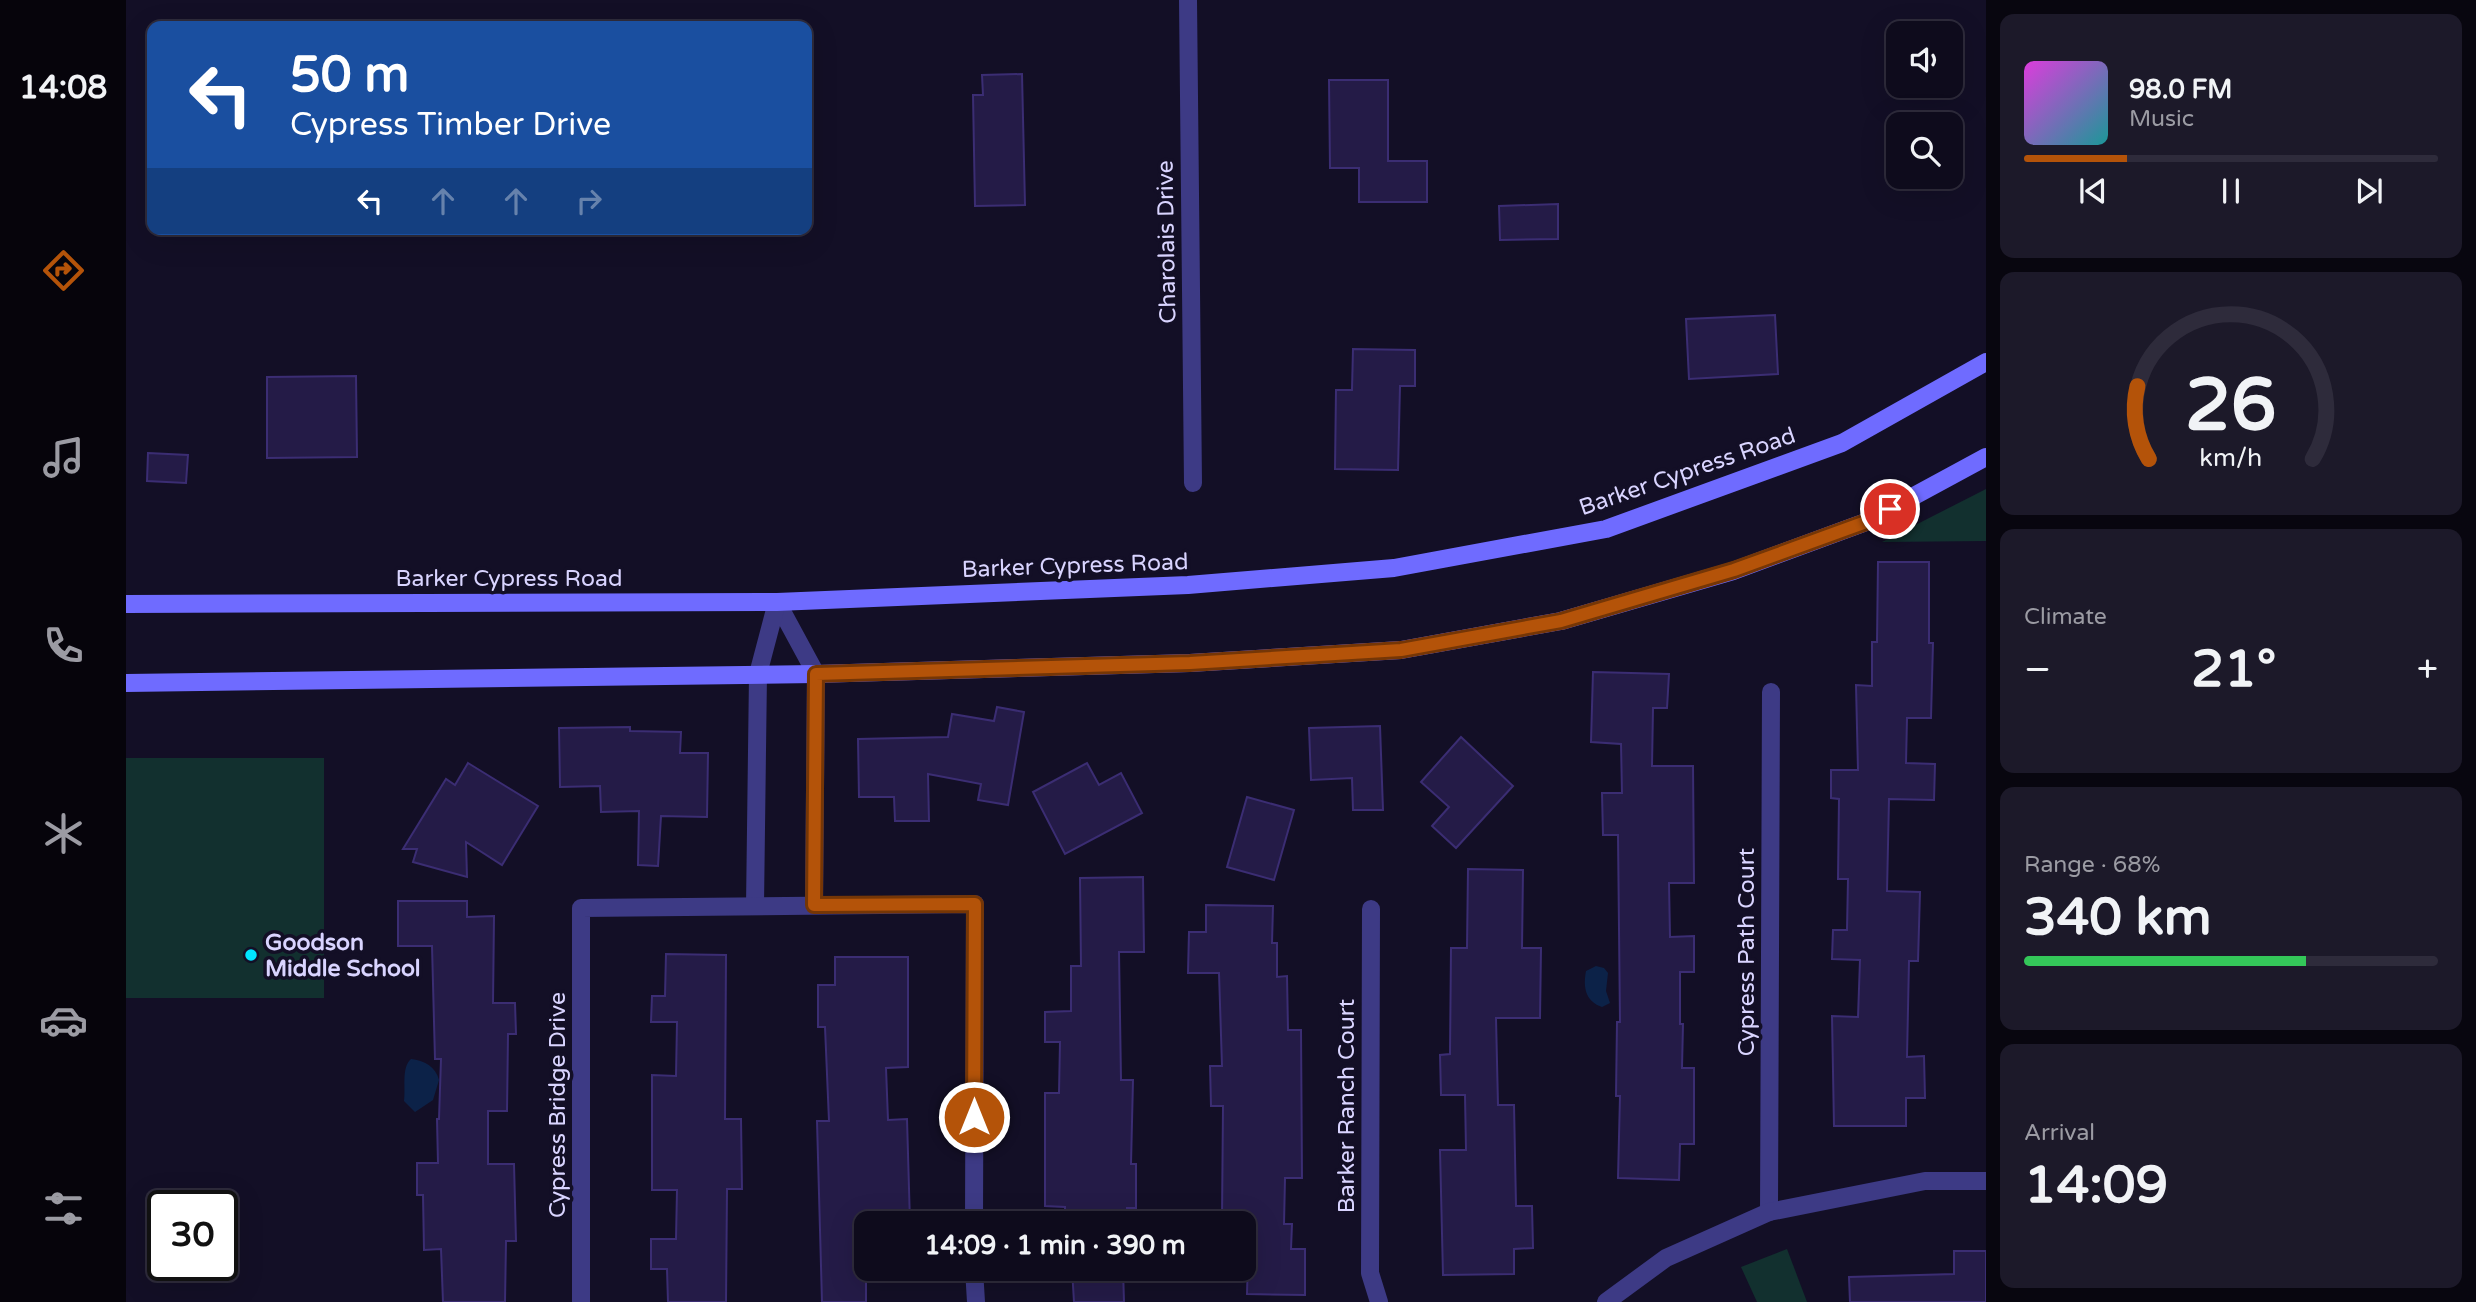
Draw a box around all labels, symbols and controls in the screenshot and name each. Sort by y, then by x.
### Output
map controls [1886,21,1963,189]
button: sound [1886,21,1963,98]
text: 50 m [290,46,409,105]
icon: left [175,49,266,140]
text: 14:08 [19,69,107,107]
text: 98.0 FM [2129,74,2232,105]
text: Music [2129,105,2194,133]
text: Cypress Timber Drive [290,106,611,144]
button: search [1886,112,1963,189]
street label: Charolais Drive [1152,160,1182,324]
icon: previous [2074,172,2112,210]
icon: pause [2212,172,2250,210]
icon: next [2350,172,2388,210]
icon: left [351,182,389,220]
icon: ahead [424,182,462,220]
icon: ahead [497,182,535,220]
icon: right [570,182,608,220]
icon: directions [39,246,88,295]
text: 26 [2185,363,2277,451]
street label: Barker Cypress Road [1576,422,1799,522]
icon: music [39,433,88,482]
text: km/h [2200,443,2262,473]
pin [1860,479,1920,539]
icon: arrive [1871,490,1909,528]
street label: Barker Cypress Road [961,548,1189,584]
street label: Barker Cypress Road [396,565,622,593]
text: Climate [2024,603,2107,631]
icon: phone [39,621,88,670]
text: 21° [2191,638,2276,701]
text: − [2024,647,2051,693]
text: + [2417,647,2438,693]
icon: climate [39,809,88,858]
street label: Cypress Path Court [1733,847,1761,1056]
text: Range · 68% [2024,851,2160,879]
text: 340 km [2024,886,2212,949]
place label: Goodson Middle School [265,929,421,983]
marker: Goodson Middle School [243,947,259,963]
street label: Cypress Bridge Drive [544,992,572,1218]
icon: car [39,996,88,1045]
street label: Barker Ranch Court [1333,999,1361,1213]
position arrow [937,1080,1011,1154]
text: Arrival [2024,1119,2095,1147]
text: 14:09 [2024,1154,2168,1217]
icon: filters [39,1184,88,1233]
speed limit sign: 30 [147,1190,238,1281]
text: 14:09 · 1 min · 390 m [924,1230,1186,1261]

